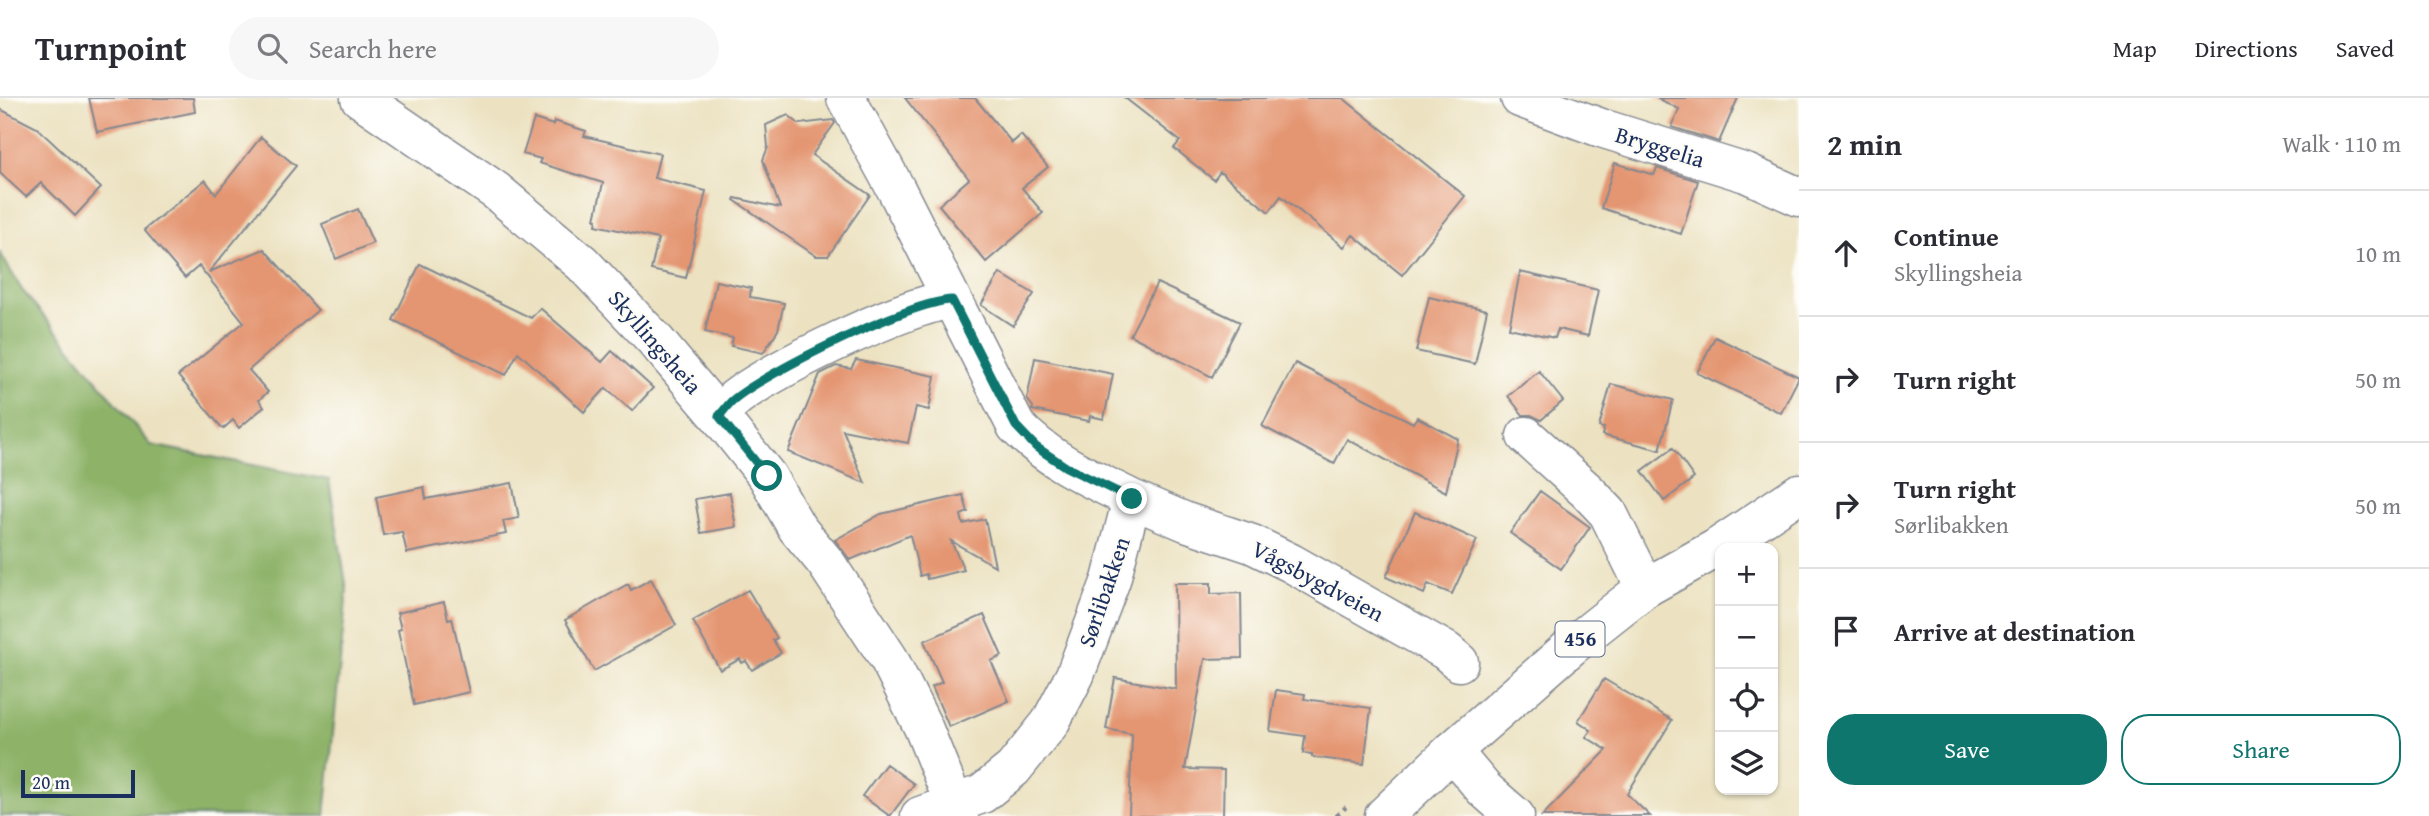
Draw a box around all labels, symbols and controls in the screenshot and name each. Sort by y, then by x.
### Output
search box [229,17,719,80]
text: Turnpoint [35,24,187,72]
icon: search [253,29,291,67]
text: Search here [309,29,437,68]
text: Map [2113,31,2157,66]
text: Directions [2195,31,2298,66]
text: Saved [2336,31,2394,66]
street label: Bryggelia [1612,117,1709,176]
text: 2 min [1827,122,1902,166]
text: Walk · 110 m [2282,127,2401,160]
text: Continue [1894,217,1999,256]
icon: ahead [1827,234,1865,272]
text: 10 m [2355,237,2401,270]
text: Skyllingsheia [1894,256,2022,289]
street label: Skyllingsheia [601,282,710,401]
icon: right [1827,360,1865,398]
text: Turn right [1894,360,2016,399]
text: 50 m [2355,363,2401,396]
route start [751,460,782,491]
text: Turn right [1894,469,2016,508]
route end [1116,483,1147,514]
icon: right [1827,486,1865,524]
text: 50 m [2355,489,2401,522]
text: Sørlibakken [1894,508,2009,541]
street label: Sørlibakken [1069,532,1138,651]
street label: Vågsbygdveien [1246,532,1390,629]
map controls [1715,543,1778,795]
button: + [1715,543,1778,606]
button: − [1715,606,1778,669]
icon: arrive [1827,612,1865,650]
text: Arrive at destination [1894,612,2135,651]
road number: 456 [1556,622,1604,656]
button: locate [1715,669,1778,732]
button: Save [1827,714,2107,785]
button: Share [2121,714,2401,785]
button: layers [1715,732,1778,795]
scale bar [21,767,135,799]
text: 20 m [32,768,70,796]

